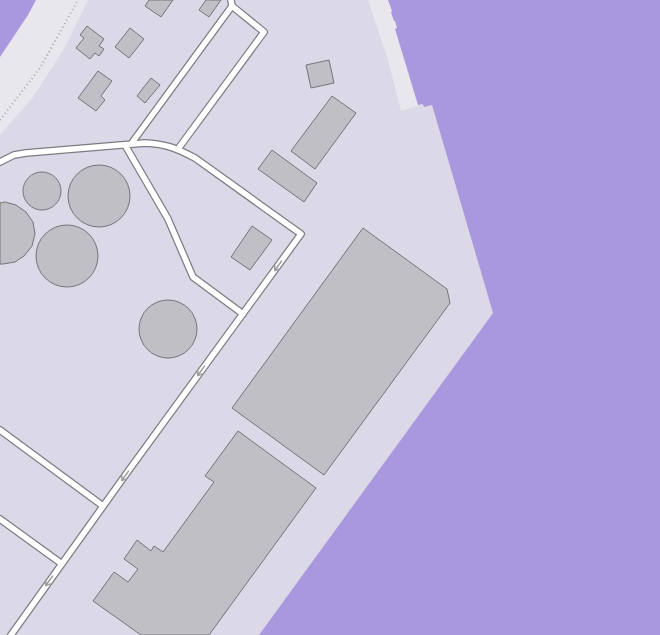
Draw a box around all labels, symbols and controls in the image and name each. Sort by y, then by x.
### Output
one-way arrow [274,260,282,271]
one-way arrow [197,365,205,376]
one-way arrow [121,470,129,481]
one-way arrow [45,576,53,587]

